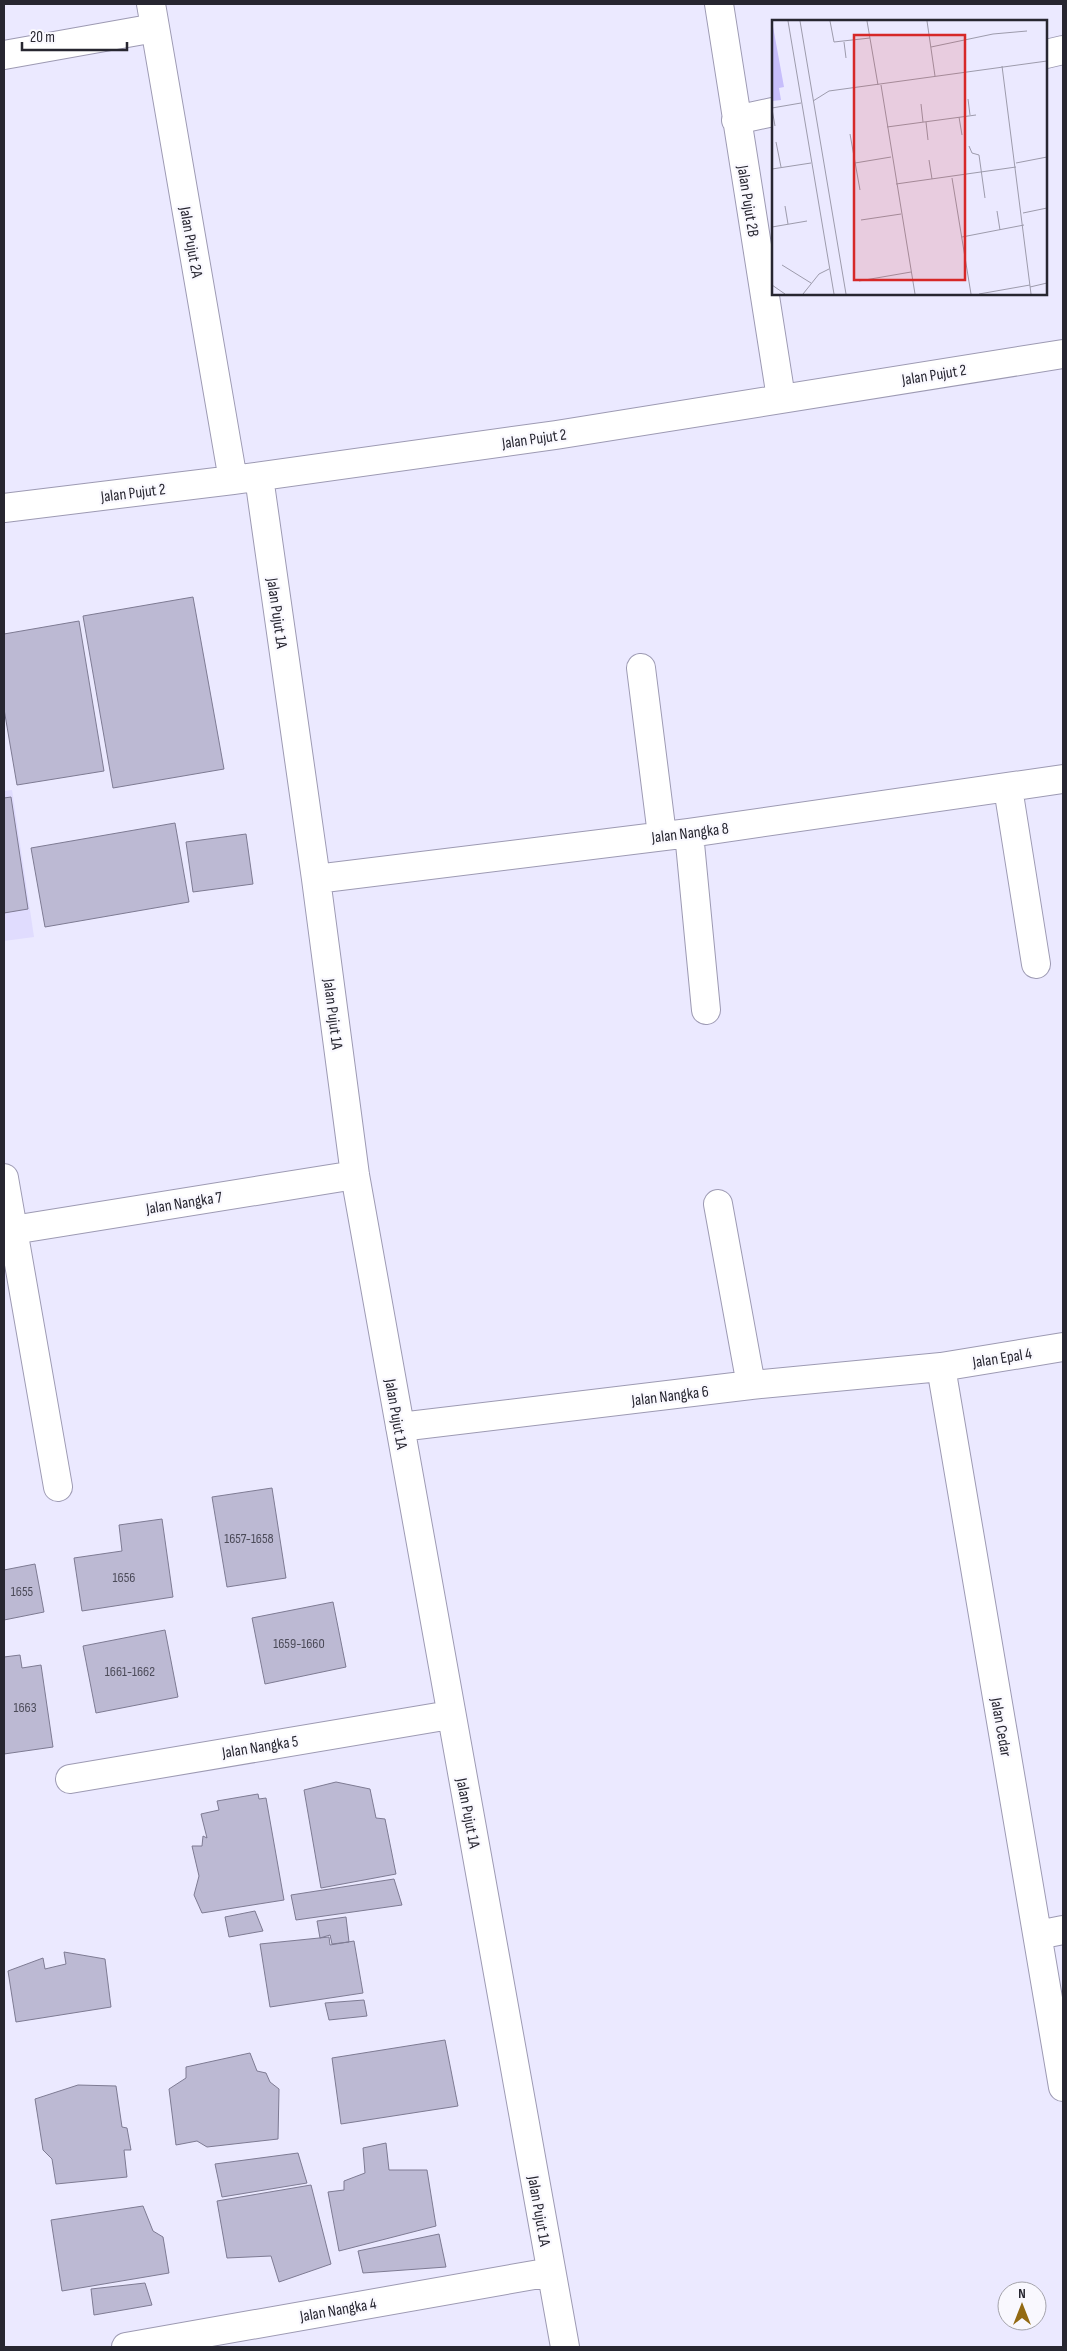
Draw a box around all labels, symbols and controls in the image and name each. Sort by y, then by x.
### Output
scale bar [22,20,128,52]
inset map [772,20,1047,295]
text: 20 m [30,28,55,47]
street label: Jalan Pujut 2B [732,163,763,238]
street label: Jalan Pujut 2A [175,204,206,279]
street label: Jalan Pujut 2 [900,361,968,390]
street label: Jalan Pujut 2 [500,426,568,454]
street label: Jalan Pujut 2 [99,480,167,507]
street label: Jalan Pujut 1A [262,576,291,650]
street label: Jalan Nangka 8 [650,819,730,848]
street label: Jalan Pujut 1A [319,977,346,1051]
street label: Jalan Nangka 7 [144,1188,224,1219]
street label: Jalan Epal 4 [970,1344,1033,1373]
street label: Jalan Pujut 1A [380,1377,411,1451]
street label: Jalan Nangka 6 [630,1382,710,1411]
house number: 1657-1658 [224,1530,274,1547]
house number: 1656 [113,1569,135,1586]
house number: 1655 [11,1583,34,1600]
house number: 1659-1660 [273,1635,325,1652]
house number: 1661-1662 [105,1663,155,1680]
street label: Jalan Cedar [986,1695,1015,1759]
house number: 1663 [13,1699,37,1716]
street label: Jalan Nangka 5 [220,1732,300,1763]
street label: Jalan Pujut 1A [451,1776,484,1850]
street label: Jalan Pujut 1A [523,2174,554,2248]
north arrow [997,2281,1047,2331]
text: N [1018,2285,1026,2302]
street label: Jalan Nangka 4 [298,2294,378,2327]

